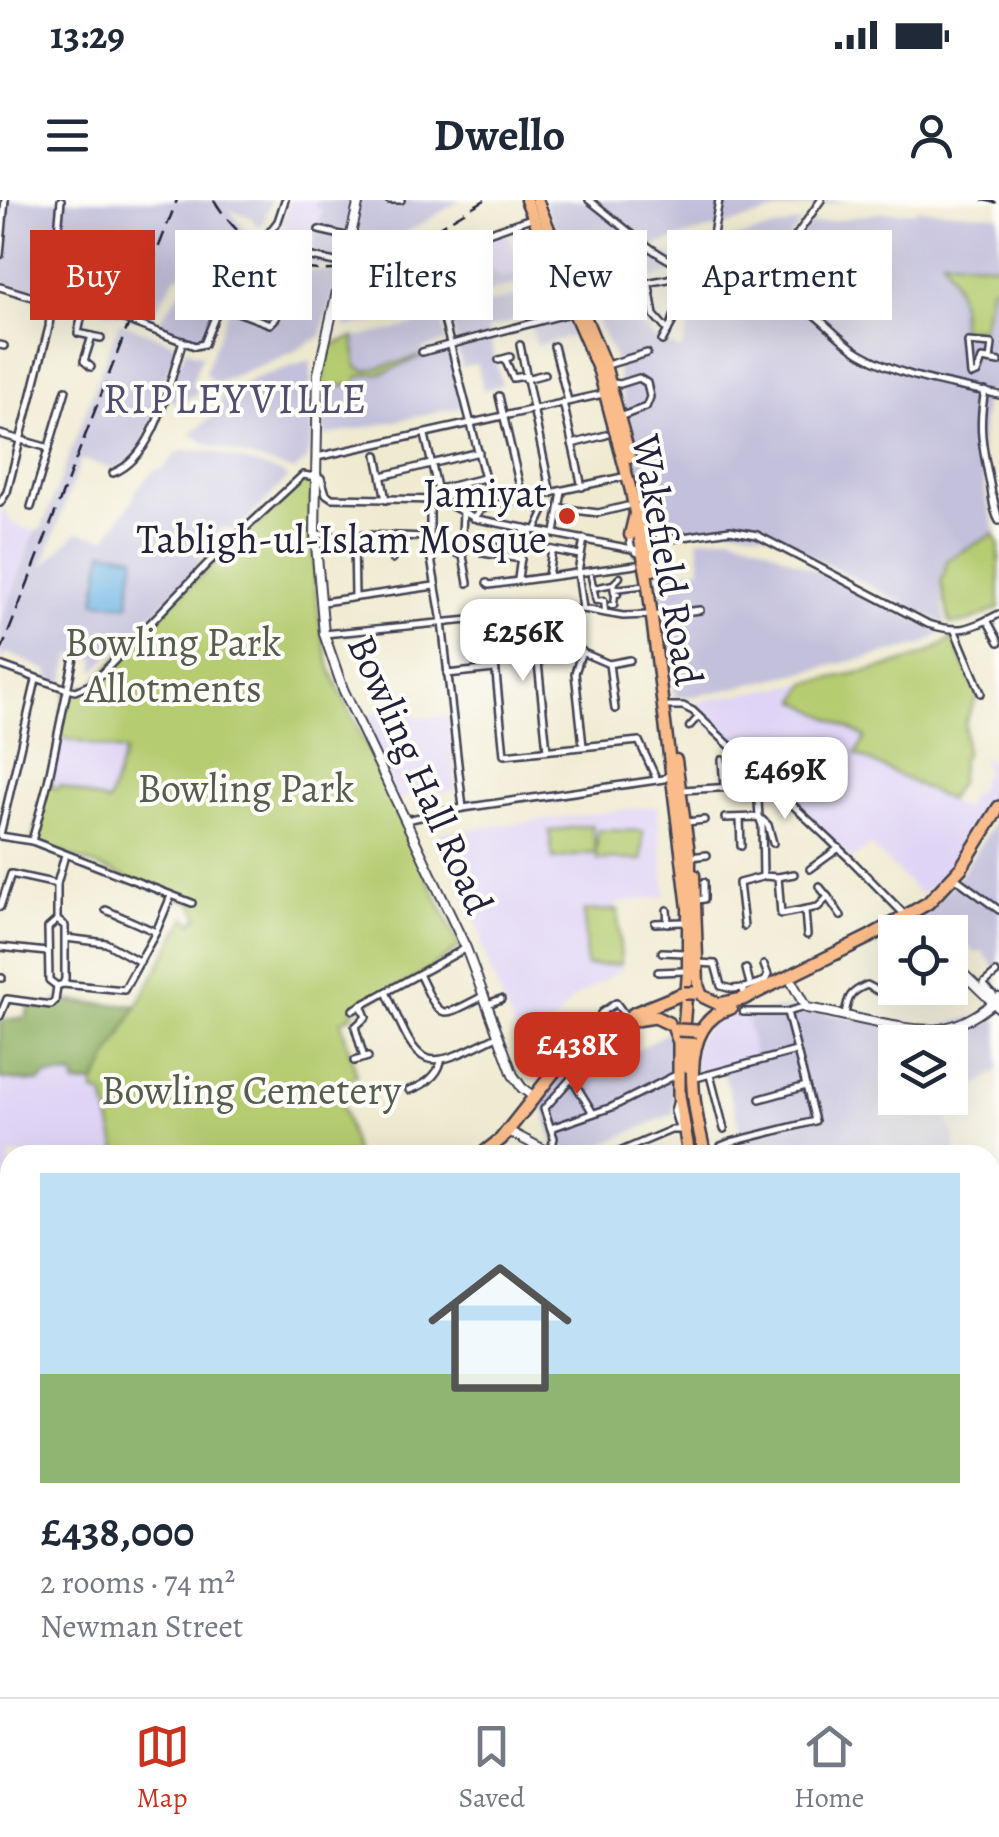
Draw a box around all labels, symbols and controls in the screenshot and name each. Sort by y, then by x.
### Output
text: 13:29 [50,9,125,61]
text: Dwello [434,104,565,166]
icon: menu [40,108,95,163]
icon: person [904,108,959,163]
chip: Buy [30,230,155,320]
chip: Rent [175,230,312,320]
chip: Filters [332,230,493,320]
chip: New [513,230,647,320]
chip: Apartment [667,230,892,320]
district label: RIPLEYVILLE [103,370,369,427]
street label: Wakefield Road [618,429,717,690]
place label: Jamiyat Tabligh-ul-Islam Mosque [137,466,547,567]
marker: Jamiyat Tabligh-ul-Islam Mosque [556,505,578,527]
pin: £256K [453,599,593,684]
text: £256K [482,609,564,653]
park label: Bowling Park Allotments [65,615,282,716]
street label: Bowling Hall Road [334,626,507,923]
pin: £469K [715,737,855,822]
text: £469K [744,747,826,791]
park label: Bowling Park [138,761,355,816]
map controls [878,915,968,1115]
button: locate [878,915,968,1005]
pin: £438K [507,1012,647,1097]
text: £438K [536,1022,618,1066]
button: layers [878,1025,968,1115]
park label: Bowling Cemetery [101,1063,402,1118]
icon: home [410,1238,590,1418]
text: £438,000 [40,1503,194,1560]
text: 2 rooms · 74 m² [40,1560,235,1604]
text: Newman Street [40,1604,243,1648]
tab: Map [135,1719,190,1817]
tab: Saved [459,1719,525,1817]
tab: Home [794,1719,864,1817]

